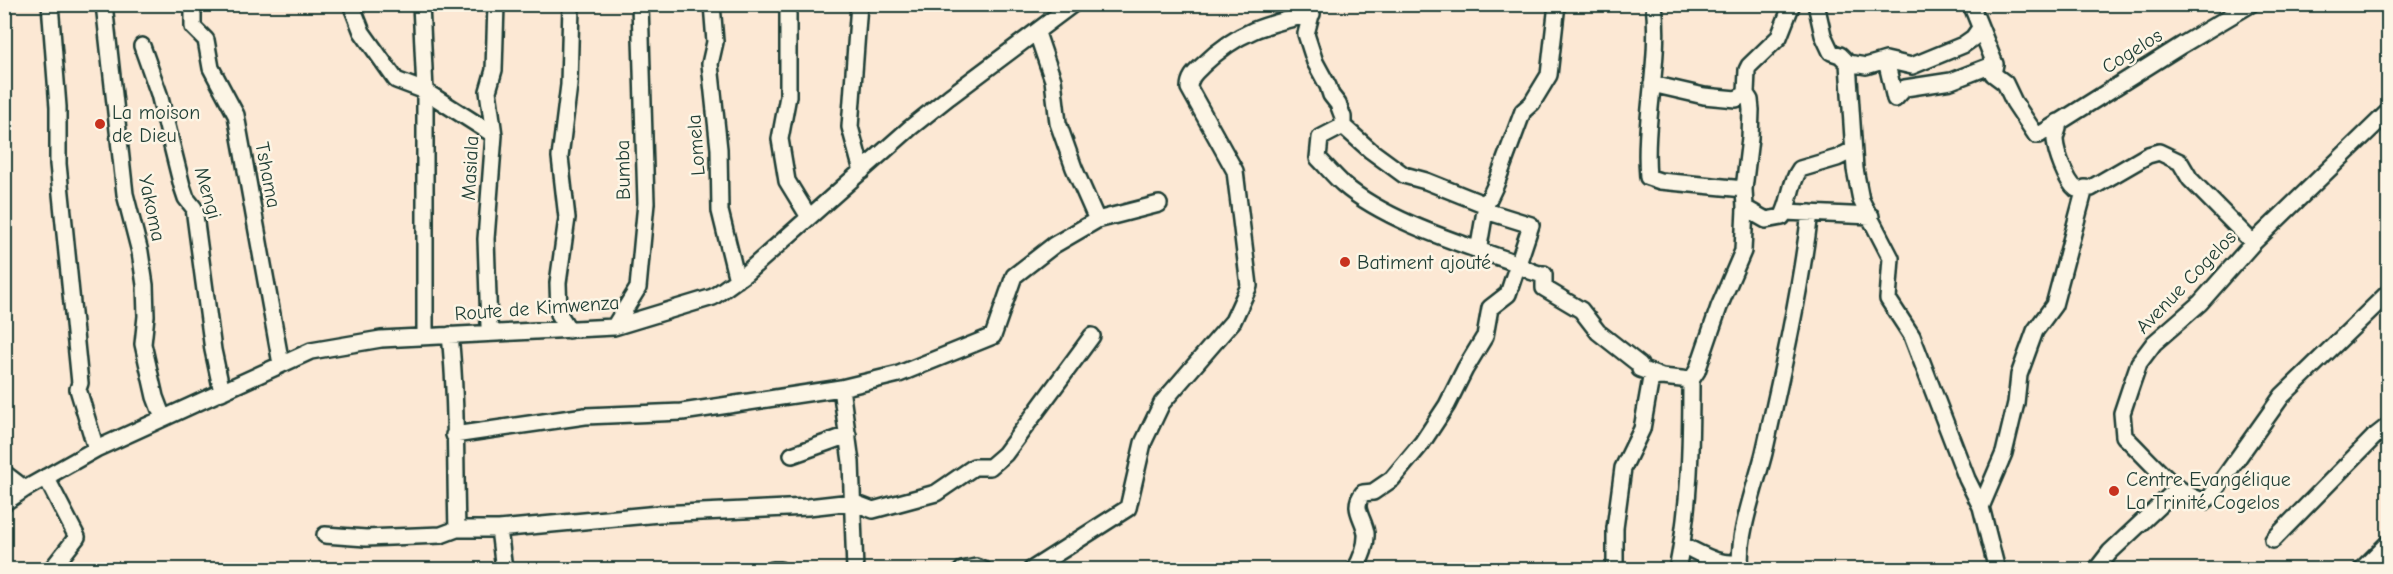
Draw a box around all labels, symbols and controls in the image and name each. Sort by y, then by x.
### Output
street label: Cogelos [2098,24,2166,78]
place label: La moison de Dieu [112,101,200,147]
street label: Lomela [682,114,710,176]
marker: La moison de Dieu [93,117,107,131]
street label: Masiala [457,135,483,201]
street label: Tshama [250,140,286,210]
street label: Bumba [611,140,635,200]
street label: Mengi [190,164,226,222]
street label: Yakoma [134,172,170,244]
street label: Avenue Cogelos [2131,226,2241,338]
place label: Batiment ajouté [1357,251,1491,274]
marker: Batiment ajouté [1338,255,1352,269]
street label: Route de Kimwenza [454,291,620,325]
place label: Centre Evangélique La Trinité Cogelos [2126,468,2291,514]
marker: Centre Evangélique La Trinité Cogelos [2107,484,2121,498]

